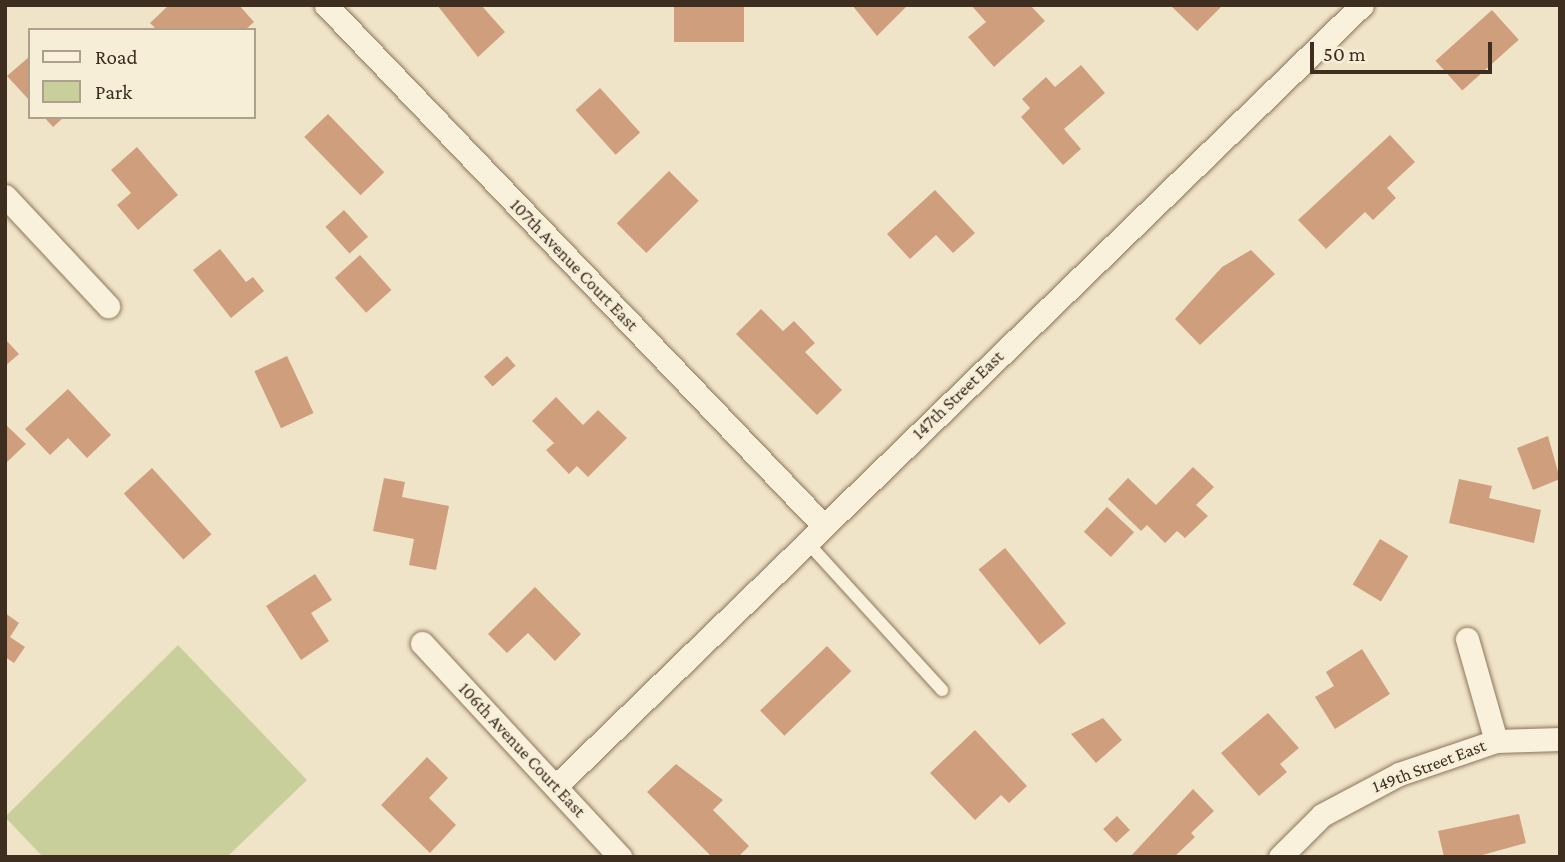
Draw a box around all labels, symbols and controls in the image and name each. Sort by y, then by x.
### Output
legend [28,28,256,119]
scale bar [1313,28,1495,72]
text: 50 m [1323,42,1366,66]
text: Road [95,45,138,69]
text: Park [95,80,132,104]
street label: 107th Avenue Court East [505,194,643,336]
street label: 147th Street East [908,346,1008,444]
street label: 106th Avenue Court East [454,678,590,822]
street label: 149th Street East [1369,734,1489,798]

